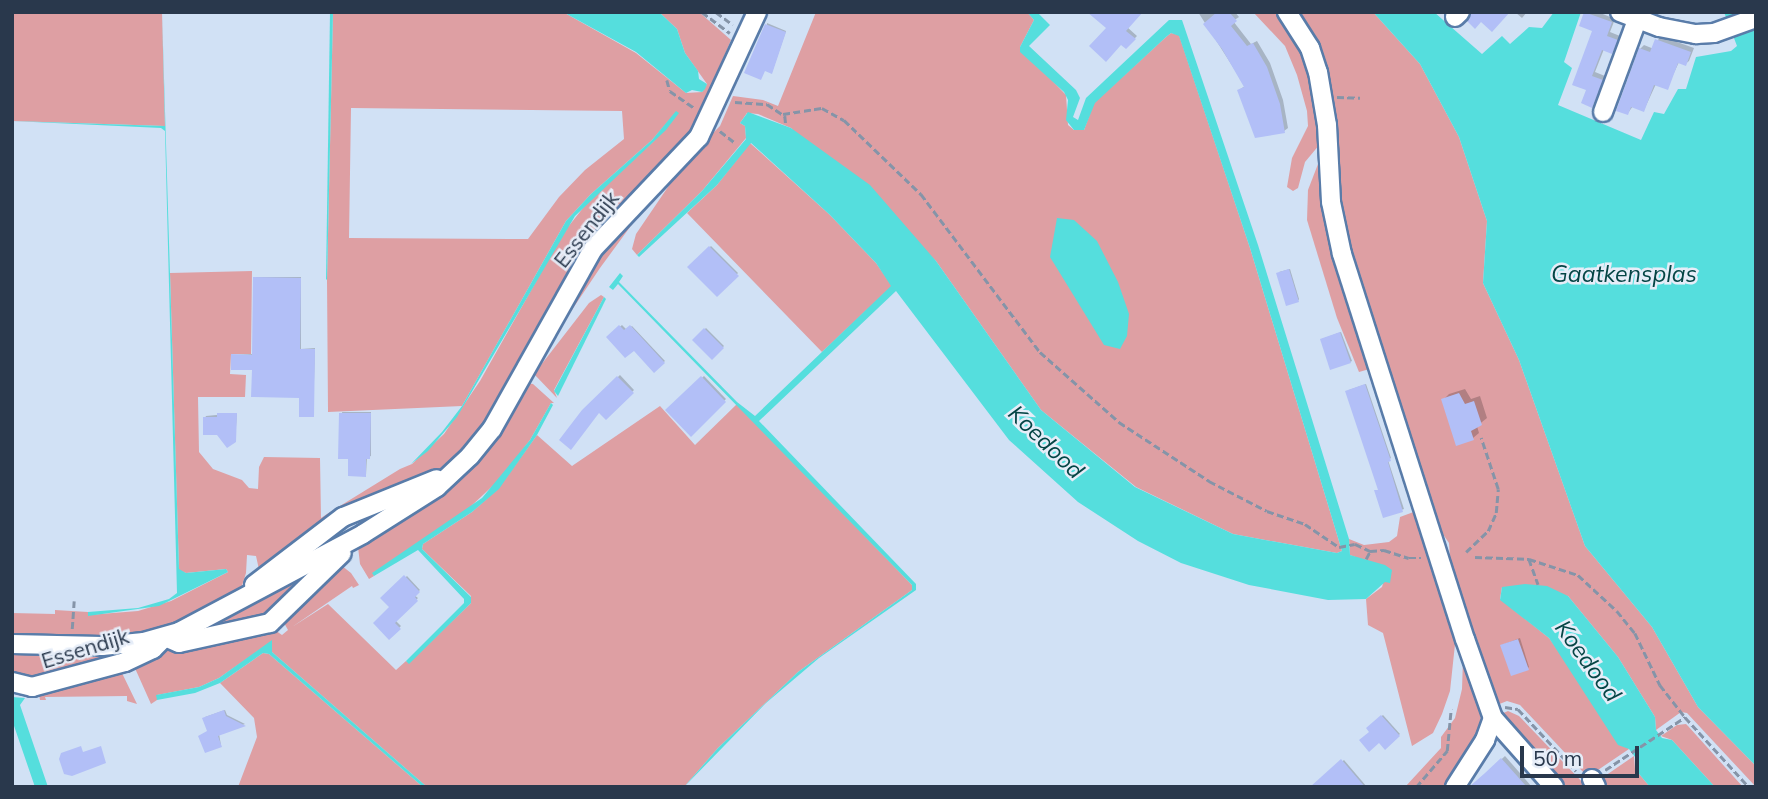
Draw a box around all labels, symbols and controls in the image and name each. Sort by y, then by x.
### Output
street label: Essendijk [548,186,624,272]
water label: Gaatkensplas [1551,260,1697,288]
water label: Koedood [1003,399,1089,485]
water label: Koedood [1549,615,1627,707]
street label: Essendijk [38,623,132,673]
scale bar [1523,732,1642,776]
text: 50 m [1533,745,1582,771]

